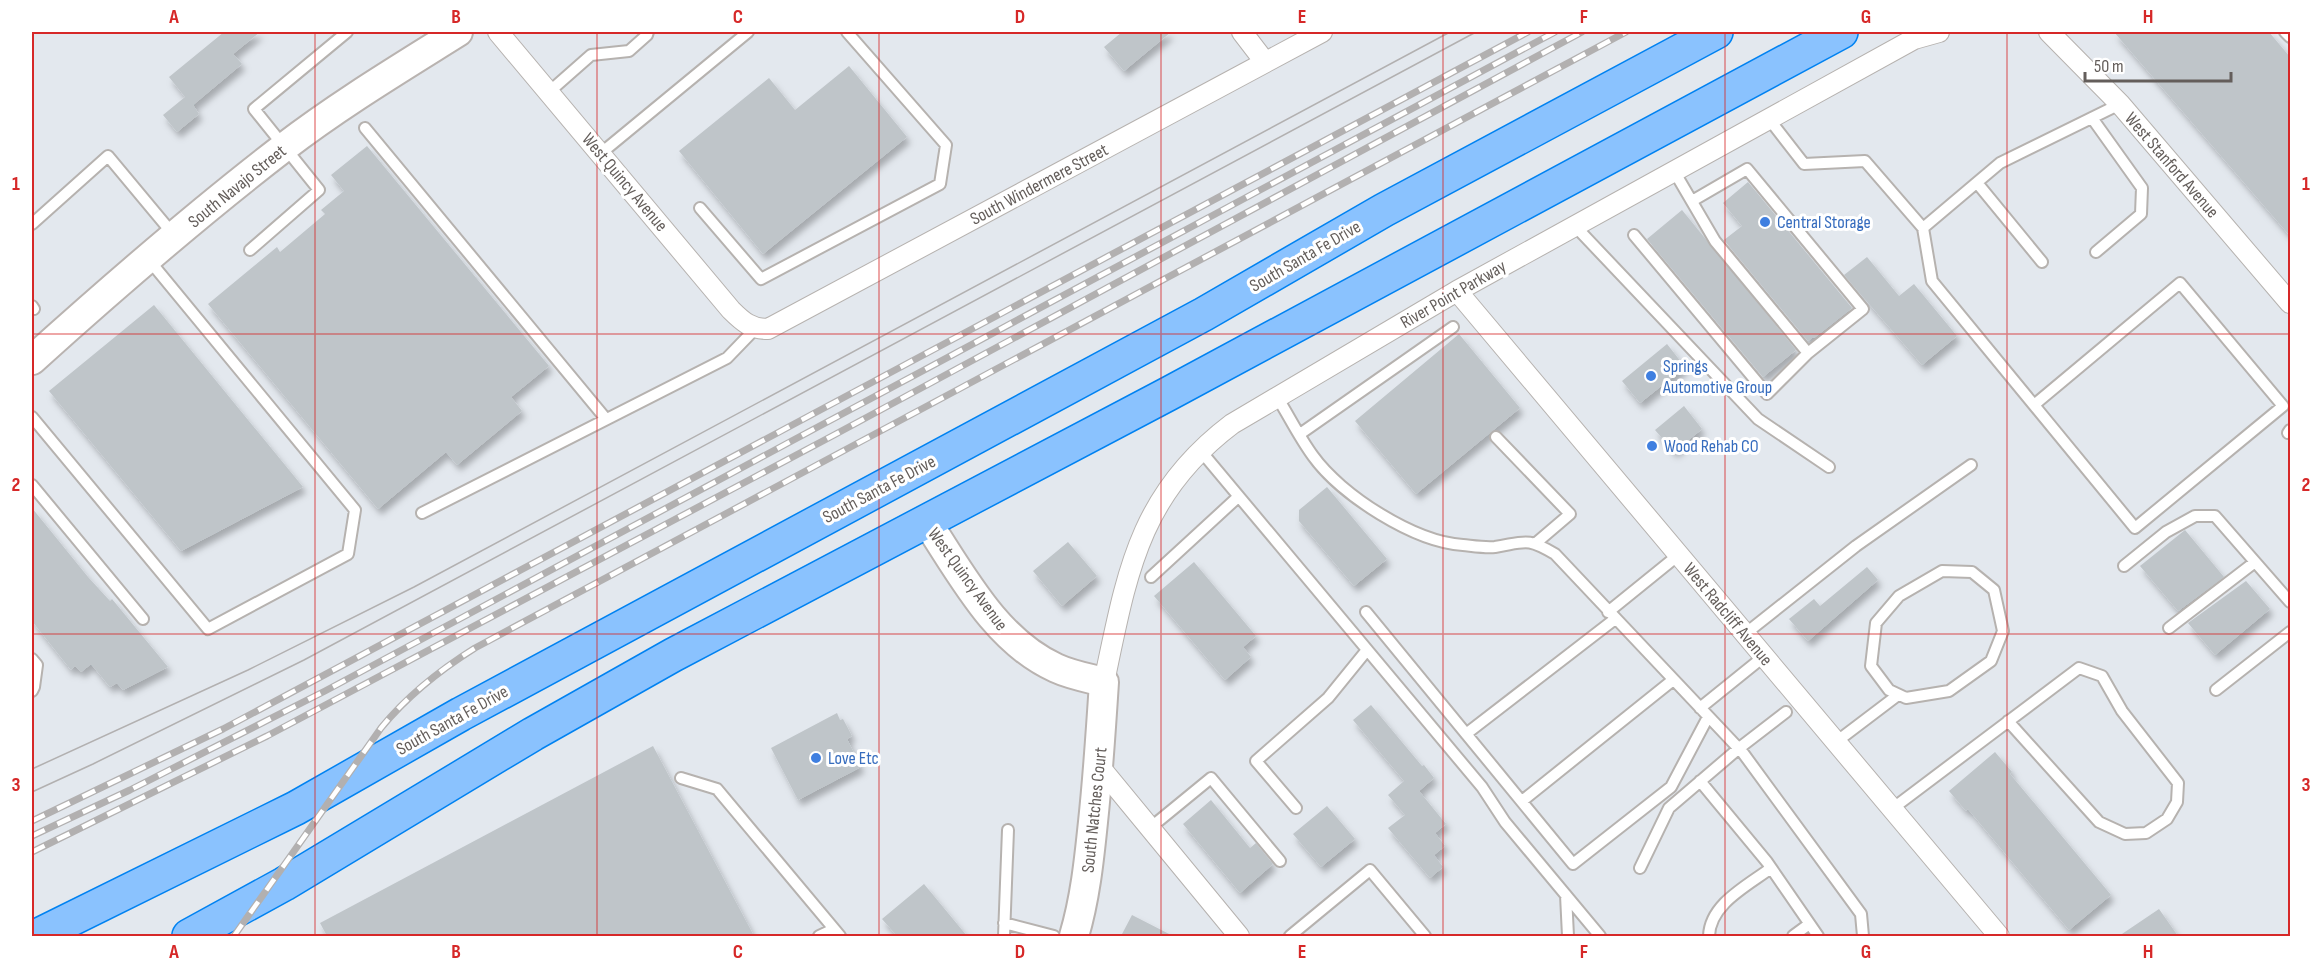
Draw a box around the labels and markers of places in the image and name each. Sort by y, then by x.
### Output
place label: Central Storage [1777,212,1871,233]
marker: Central Storage [1758,215,1772,229]
place label: Springs Automotive Group [1662,356,1772,398]
marker: Springs Automotive Group [1644,369,1658,383]
place label: Wood Rehab CO [1664,436,1759,457]
marker: Wood Rehab CO [1645,439,1659,453]
place label: Love Etc [828,748,879,769]
marker: Love Etc [809,751,823,765]

